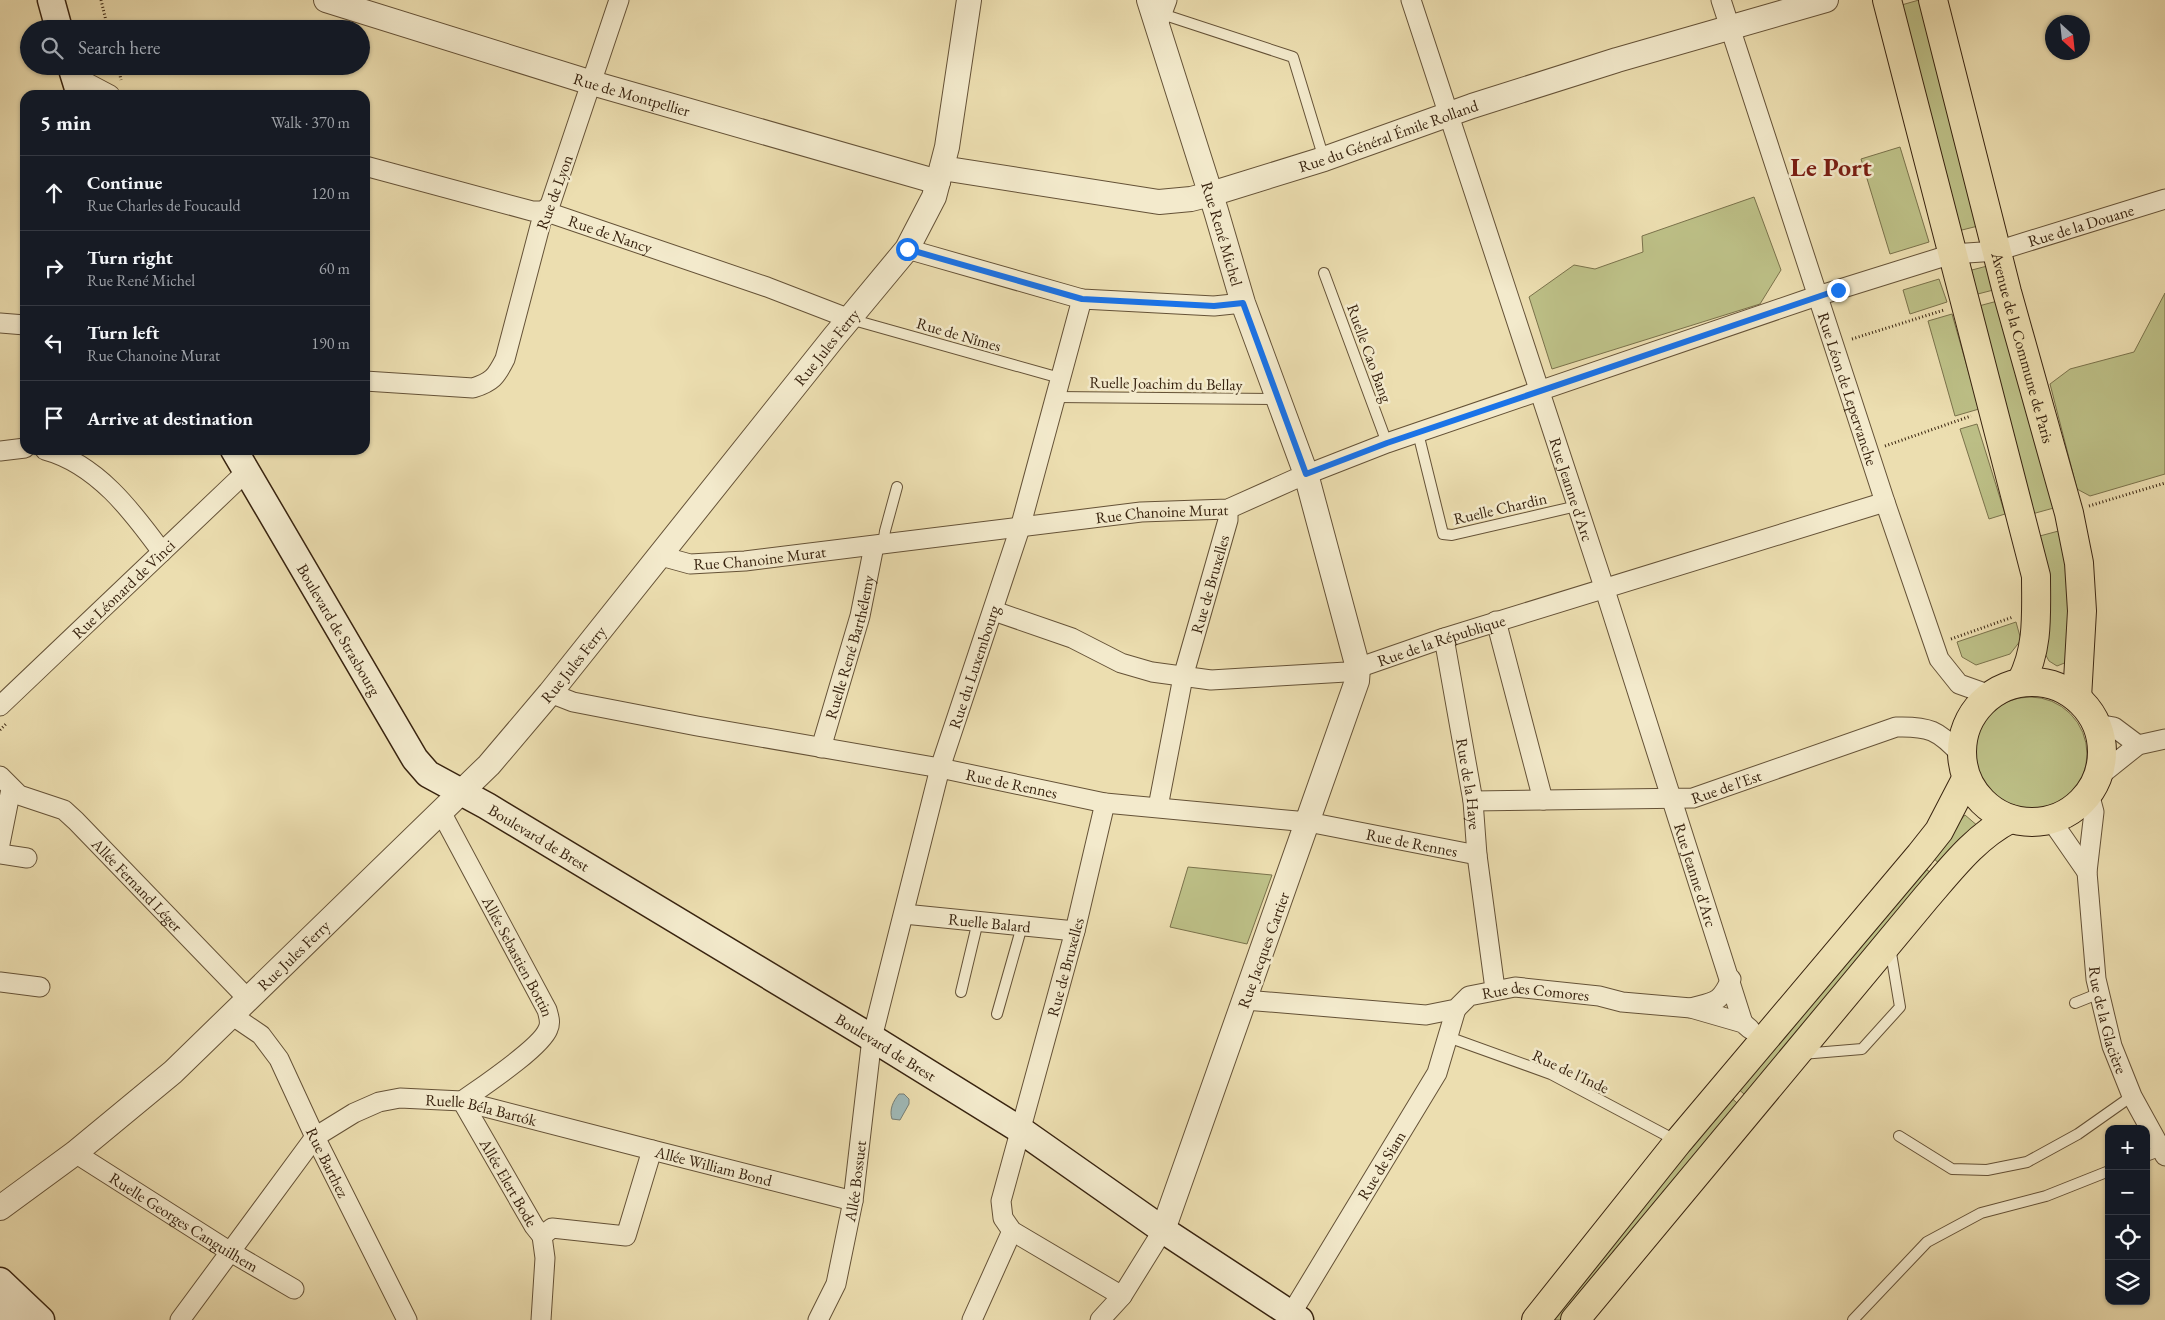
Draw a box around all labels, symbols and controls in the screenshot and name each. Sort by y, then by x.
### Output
north arrow [2045,15,2090,60]
search box [20,20,370,75]
icon: search [38,34,66,62]
text: Search here [78,35,160,60]
street label: Rue de Montpellier [571,68,693,122]
street label: Rue du Général Émile Rolland [1296,95,1481,177]
text: 5 min [40,109,91,136]
text: Walk · 370 m [271,112,350,133]
district label: Le Port [1790,150,1872,184]
street label: Rue de Lyon [531,151,578,233]
text: Continue [87,170,162,195]
icon: ahead [40,179,68,207]
street label: Rue René Michel [1196,179,1248,289]
text: 120 m [311,183,350,204]
text: Rue Charles de Foucauld [87,195,241,216]
street label: Rue de la Douane [2025,199,2136,252]
street label: Rue de Nancy [565,210,656,258]
route start [896,238,919,261]
text: Turn right [87,245,173,270]
street label: Avenue de la Commune de Paris [1986,249,2059,446]
icon: right [40,254,68,282]
text: 60 m [319,258,350,279]
text: Rue René Michel [87,270,195,291]
route end [1827,279,1850,302]
street label: Ruelle Cao Bang [1342,301,1397,406]
street label: Rue Jules Ferry [789,304,865,390]
street label: Rue Léon de Lepervanche [1813,310,1882,468]
street label: Rue de Nîmes [914,312,1004,357]
text: Turn left [87,320,159,345]
icon: left [40,329,68,357]
text: 190 m [311,333,350,354]
text: Rue Chanoine Murat [87,345,220,366]
street label: Ruelle Joachim du Bellay [1089,372,1244,395]
icon: arrive [40,404,68,432]
text: Arrive at destination [87,406,253,431]
street label: Rue Jeanne d'Arc [1545,435,1598,544]
street label: Ruelle Chardin [1451,487,1549,529]
street label: Rue Chanoine Murat [1094,499,1229,529]
street label: Rue de Bruxelles [1186,532,1234,636]
street label: Rue Léonard de Vinci [67,535,180,643]
street label: Rue Chanoine Murat [693,541,827,575]
street label: Boulevard de Strasbourg [292,560,386,700]
street label: Ruelle René Barthélemy [820,572,879,722]
street label: Rue du Luxembourg [944,602,1005,732]
street label: Rue de la République [1374,610,1508,671]
street label: Rue Jules Ferry [536,621,611,708]
street label: Rue de la Haye [1451,736,1485,830]
street label: Rue de Rennes [964,764,1059,804]
street label: Rue de l'Est [1688,765,1764,809]
street label: Boulevard de Brest [484,799,593,876]
street label: Rue Jeanne d'Arc [1669,820,1722,930]
street label: Rue de Rennes [1364,824,1459,862]
street label: Allée Fernand Léger [86,833,188,937]
street label: Rue Jacques Cartier [1233,889,1294,1011]
street label: Allée Sebastien Bottin [477,892,559,1020]
street label: Ruelle Balard [947,908,1033,938]
street label: Rue Jules Ferry [253,915,335,995]
street label: Rue de Bruxelles [1042,915,1089,1019]
street label: Rue de la Glacière [2084,966,2132,1077]
street label: Rue des Comores [1480,976,1590,1006]
street label: Boulevard de Brest [831,1008,940,1086]
street label: Rue de l'Inde [1529,1045,1612,1098]
street label: Ruelle Béla Bartók [425,1089,539,1131]
street label: Rue Barthez [301,1124,354,1201]
map controls [2105,1125,2150,1305]
button: + [2105,1125,2150,1170]
street label: Rue de Siam [1353,1127,1411,1204]
street label: Allée Elert Bode [474,1134,542,1231]
street label: Allée Bossuet [839,1139,871,1225]
street label: Allée William Bond [652,1141,775,1191]
street label: Ruelle Georges Canguilhem [105,1168,263,1277]
button: − [2105,1170,2150,1215]
button: locate [2105,1215,2150,1260]
button: layers [2105,1260,2150,1305]

